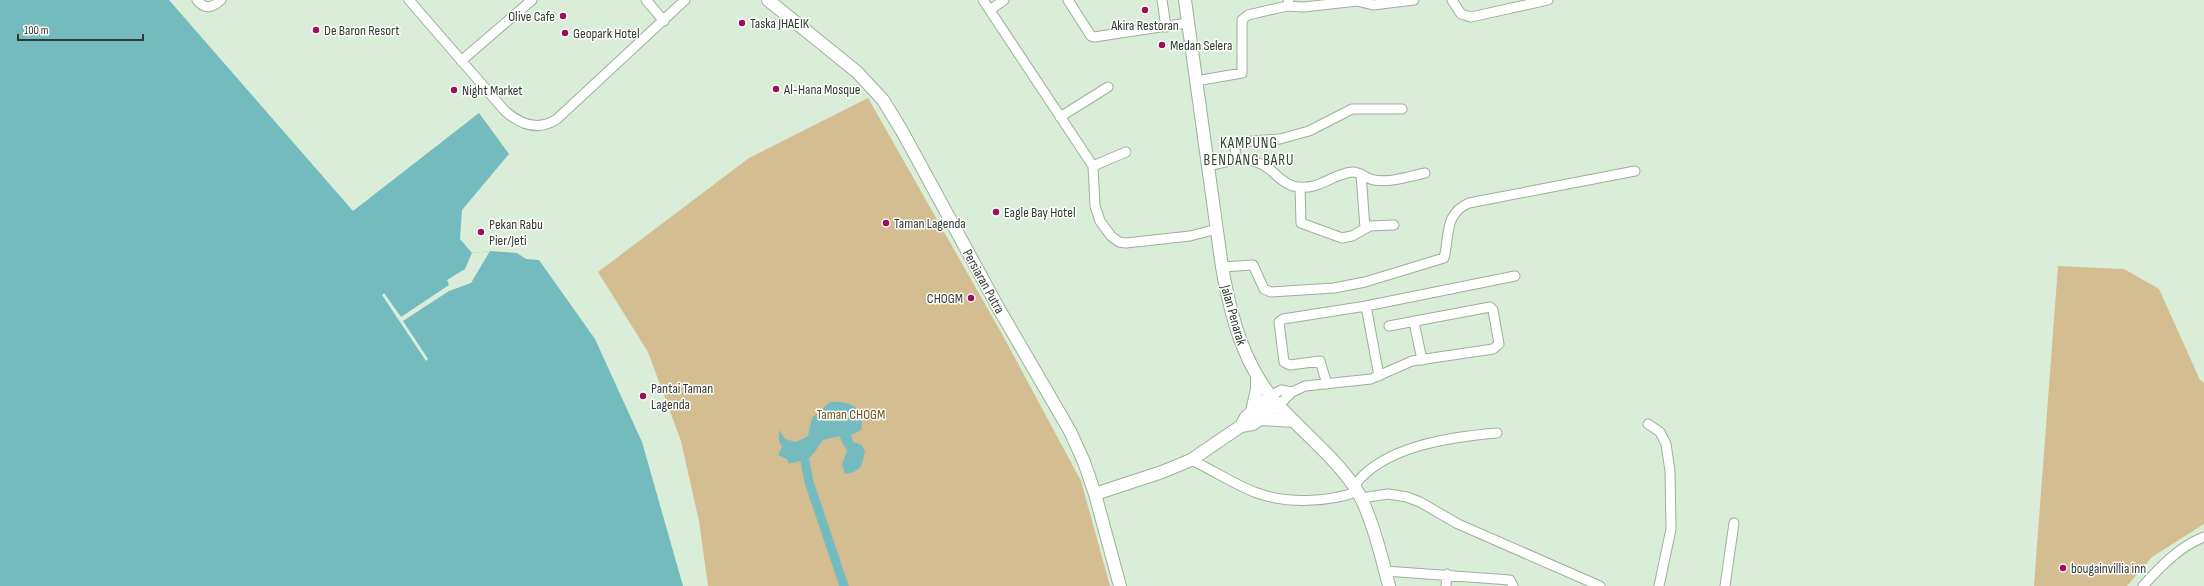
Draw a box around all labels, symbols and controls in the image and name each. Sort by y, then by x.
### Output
marker: Akira Restoran [1140,5,1150,15]
place label: Olive Cafe [508,8,555,25]
marker: Olive Cafe [558,11,568,21]
place label: Taska JHAEIK [750,15,810,32]
scale bar [18,16,143,42]
place label: Akira Restoran [1110,17,1179,34]
marker: Taska JHAEIK [737,18,747,28]
place label: De Baron Resort [324,22,399,39]
text: 100 m [24,23,49,38]
marker: De Baron Resort [311,25,321,35]
place label: Geopark Hotel [573,25,640,42]
marker: Geopark Hotel [560,28,570,38]
place label: Medan Selera [1170,37,1232,54]
marker: Medan Selera [1157,40,1167,50]
place label: Al-Hana Mosque [783,81,861,98]
place label: Night Market [462,82,523,99]
marker: Al-Hana Mosque [771,84,781,94]
marker: Night Market [449,85,459,95]
district label: KAMPUNG BENDANG BARU [1204,134,1295,170]
place label: Eagle Bay Hotel [1004,204,1076,221]
marker: Eagle Bay Hotel [991,207,1001,217]
place label: Taman Lagenda [894,215,966,232]
place label: Pekan Rabu Pier/Jeti [489,216,543,249]
marker: Taman Lagenda [881,218,891,228]
marker: Pekan Rabu Pier/Jeti [476,227,486,237]
street label: Persiaran Putra [959,246,1008,316]
street label: Jalan Penarak [1217,282,1250,348]
place label: CHOGM [927,290,963,307]
marker: CHOGM [966,293,976,303]
place label: Pantai Taman Lagenda [651,380,713,413]
marker: Pantai Taman Lagenda [638,391,648,401]
park label: Taman CHOGM [817,406,885,423]
place label: bougainvillia inn [2071,560,2146,577]
marker: bougainvillia inn [2058,563,2068,573]

